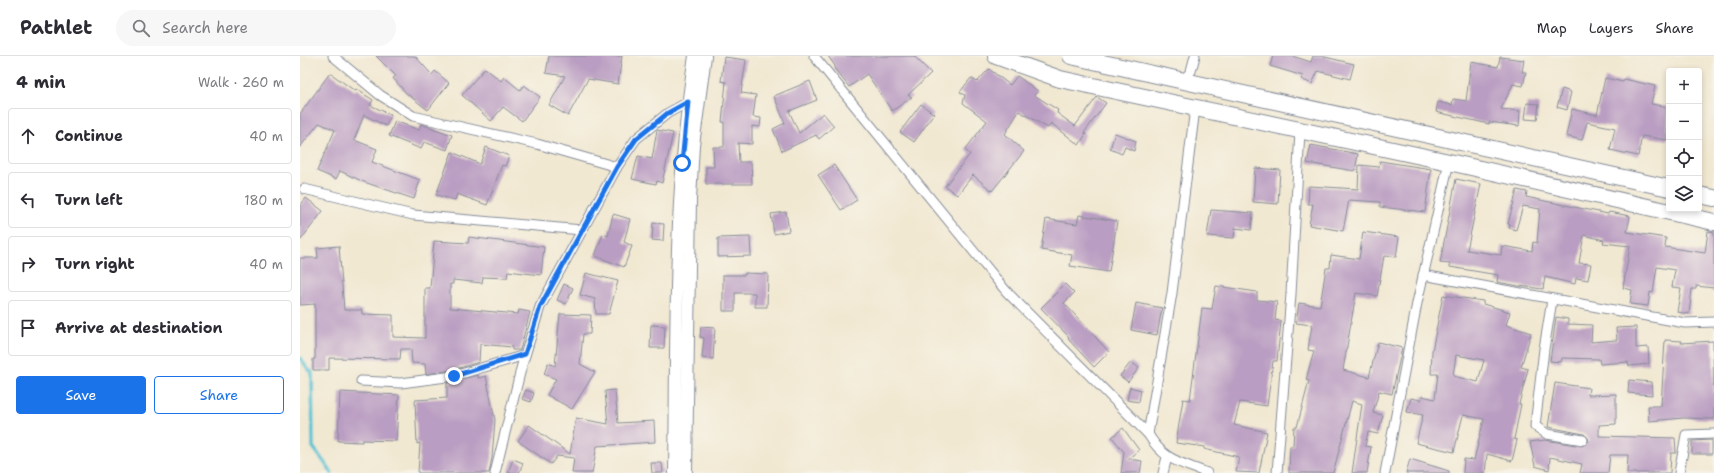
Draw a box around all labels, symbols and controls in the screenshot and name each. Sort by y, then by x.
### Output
search box [116,10,396,46]
text: Pathlet [20,15,92,40]
icon: search [130,17,152,39]
text: Search here [162,18,248,38]
text: Map [1537,19,1567,37]
text: Layers [1589,19,1633,37]
text: Share [1655,19,1694,37]
map controls [1666,68,1702,212]
button: + [1666,68,1702,104]
text: 4 min [16,71,66,93]
text: Walk · 260 m [198,74,284,91]
button: − [1666,104,1702,140]
icon: ahead [17,125,39,147]
text: Continue [55,126,123,146]
text: 40 m [249,128,283,145]
button: locate [1666,140,1702,176]
route start [673,154,691,172]
button: layers [1666,176,1702,212]
icon: left [17,189,39,211]
text: Turn left [55,190,123,210]
text: 180 m [244,192,283,209]
icon: right [17,253,39,275]
text: Turn right [55,254,135,274]
text: 40 m [249,256,283,273]
icon: arrive [17,317,39,339]
text: Arrive at destination [55,318,223,338]
route end [445,367,463,385]
button: Save [16,376,146,414]
button: Share [154,376,284,414]

